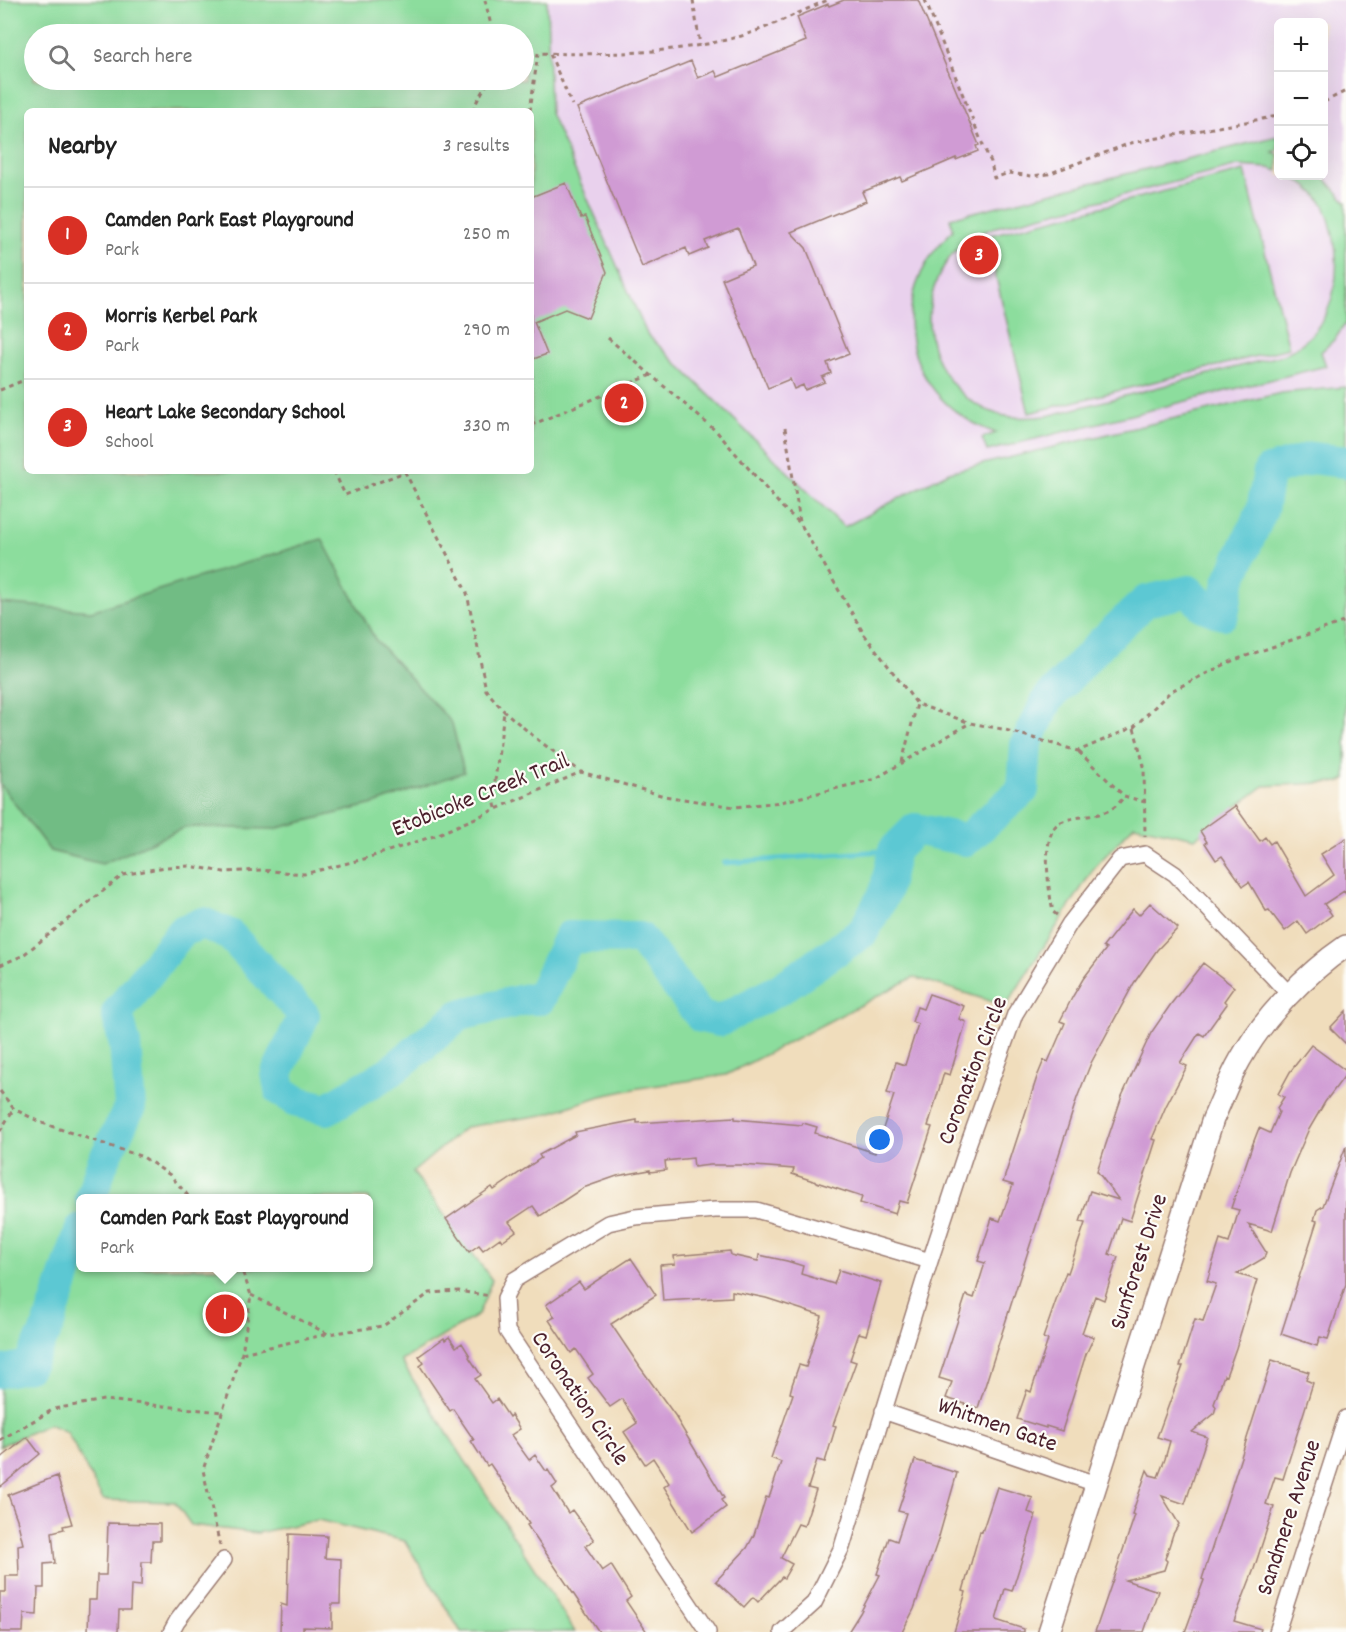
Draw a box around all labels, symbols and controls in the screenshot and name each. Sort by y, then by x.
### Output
map controls [1274,18,1328,180]
button: + [1274,18,1328,72]
search box [24,24,534,90]
icon: search [45,41,78,74]
text: Search here [93,42,192,73]
button: − [1274,72,1328,126]
button: locate [1274,126,1328,180]
text: Nearby [48,129,116,166]
text: 3 results [443,133,510,161]
text: Camden Park East Playground [105,206,354,237]
text: 1 [65,221,70,249]
text: 250 m [463,221,510,249]
pin: 3 [960,232,998,278]
text: Park [105,237,139,265]
text: Morris Kerbel Park [105,302,257,333]
text: 2 [63,317,72,345]
text: 290 m [463,317,510,345]
text: Park [105,333,139,361]
pin: 2 [604,380,644,426]
text: Heart Lake Secondary School [105,398,345,429]
text: 3 [63,413,72,441]
text: 330 m [463,413,510,441]
text: School [105,429,154,457]
street label: Etobicoke Creek Trail [387,745,575,847]
street label: Coronation Circle [930,992,1018,1150]
your location [865,1125,894,1154]
street label: Sunforest Drive [1102,1190,1178,1334]
popup [76,1194,373,1272]
text: Camden Park East Playground [100,1204,349,1235]
text: Park [100,1235,134,1263]
pin: 1 [206,1292,244,1336]
street label: Coronation Circle [521,1325,637,1473]
street label: Whitmen Gate [933,1390,1061,1462]
street label: Sandmere Avenue [1249,1436,1331,1600]

